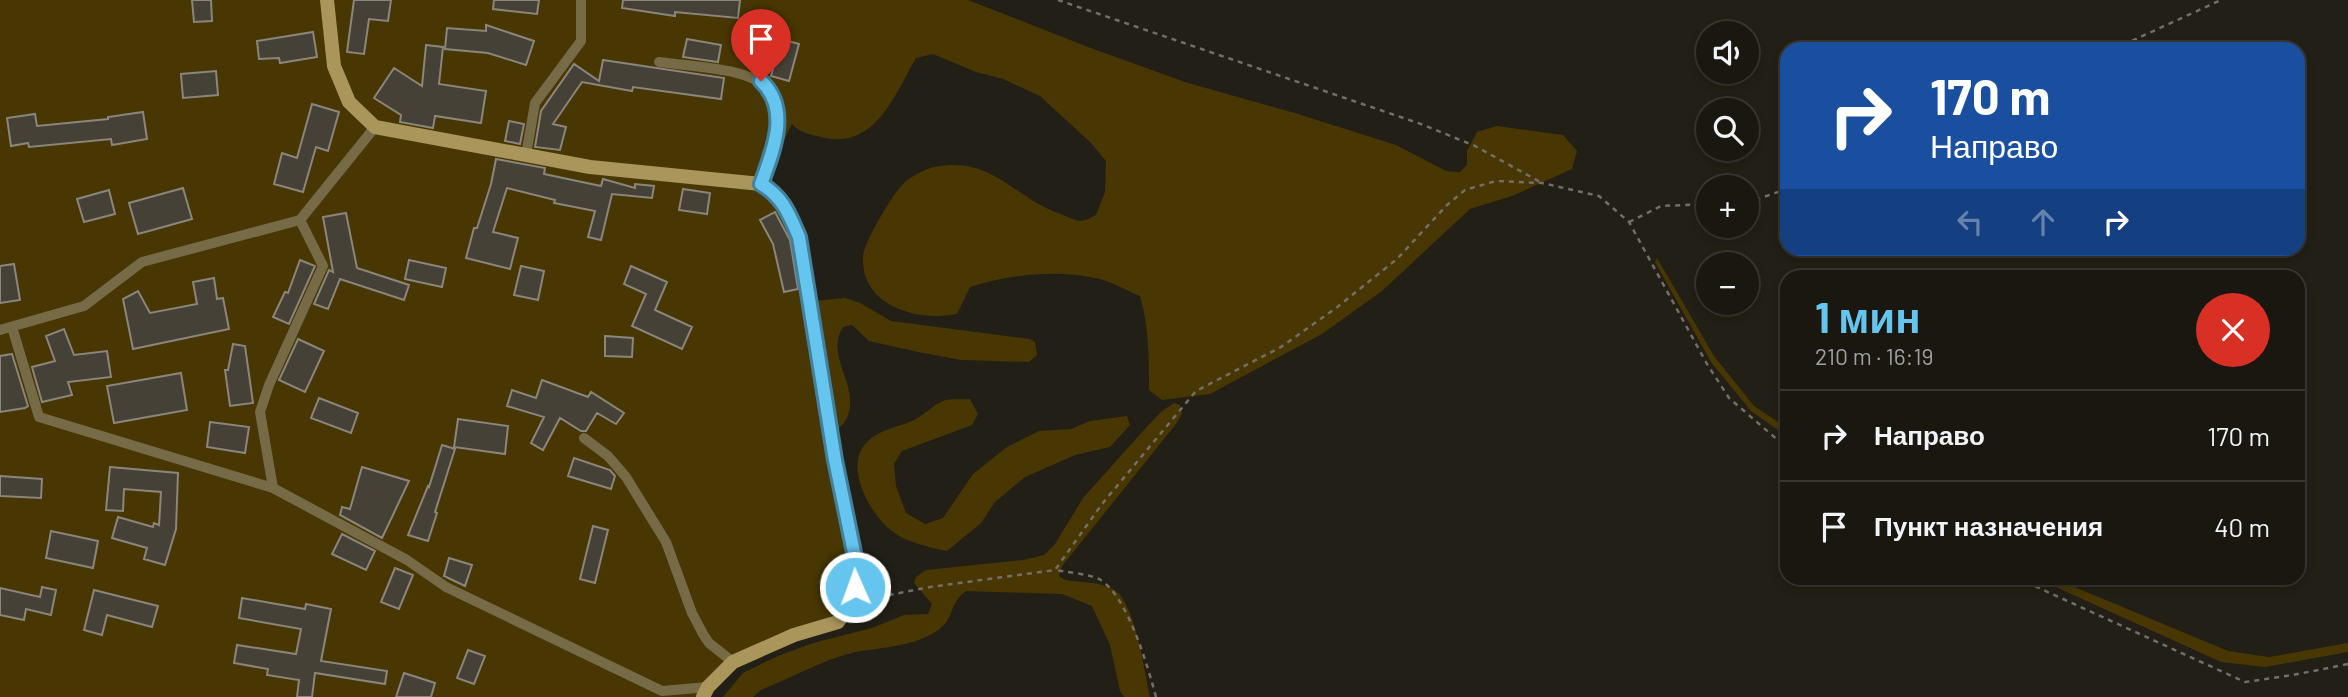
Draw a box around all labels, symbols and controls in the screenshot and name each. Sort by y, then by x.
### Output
pin [731,9,791,81]
icon: arrive [742,20,780,58]
map controls [1696,21,1759,315]
button: sound [1696,21,1759,84]
text: 170 m [1930,66,2050,125]
icon: right [1815,70,1906,161]
button: search [1696,98,1759,161]
text: Направо [1930,126,2058,164]
button: + [1696,175,1759,238]
icon: left [1951,203,1989,241]
icon: ahead [2024,203,2062,241]
icon: right [2097,203,2135,241]
button: − [1696,252,1759,315]
text: 1 мин [1815,291,1921,341]
button: close [2196,293,2270,367]
text: 210 m · 16:19 [1815,342,1933,370]
icon: right [1815,417,1853,455]
text: Направо [1874,419,1985,450]
text: 170 m [2207,420,2270,451]
icon: arrive [1815,508,1853,546]
text: Пункт назначения [1874,510,2103,541]
text: 40 m [2214,511,2270,542]
position arrow [818,550,892,624]

